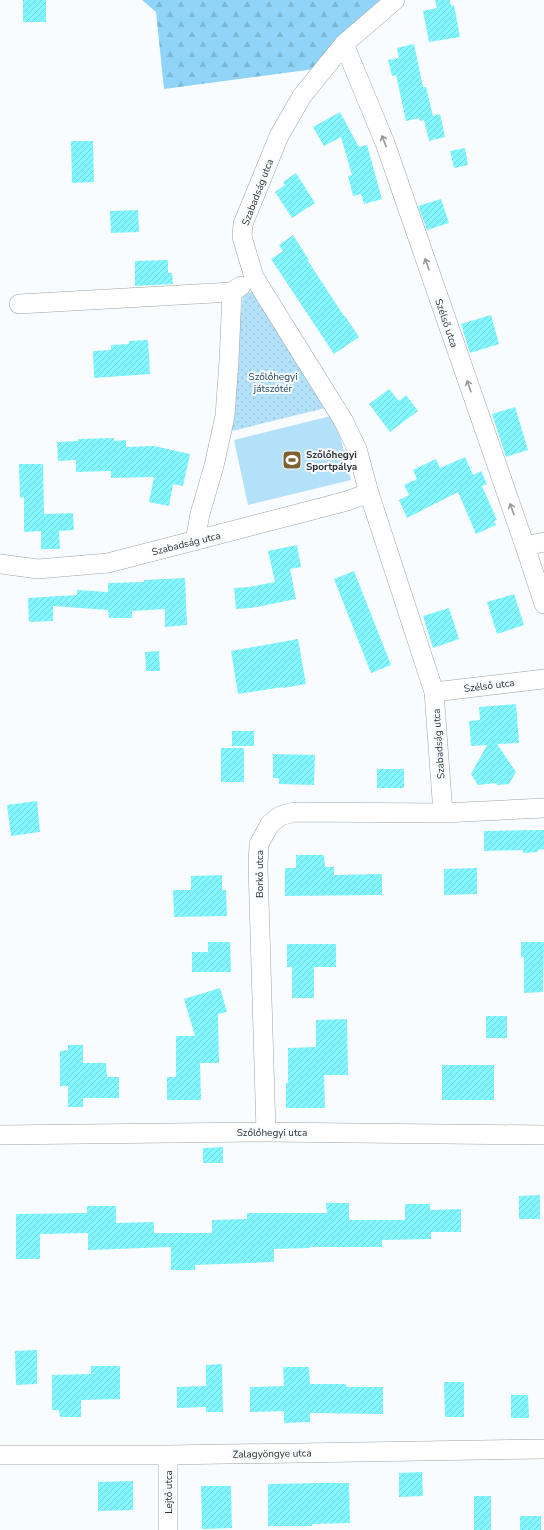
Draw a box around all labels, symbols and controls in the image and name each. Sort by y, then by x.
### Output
one-way arrow [379,135,387,147]
street label: Szabadság utca [239,157,277,228]
one-way arrow [422,258,430,270]
street label: Szélső utca [431,297,461,350]
park label: Szőlőhegyi játszótér [248,370,298,396]
one-way arrow [465,380,472,393]
place label: Szőlőhegyi Sportpálya [306,448,357,474]
sports icon: Szőlőhegyi Sportpálya [281,449,303,471]
one-way arrow [508,503,516,515]
street label: Szabadság utca [150,529,222,559]
street label: Szélső utca [463,676,515,696]
street label: Szabadság utca [430,708,448,780]
street label: Borkő utca [253,850,267,898]
street label: Szőlőhegyi utca [237,1126,307,1140]
street label: Zalagyöngye utca [232,1446,312,1462]
street label: Lejtő utca [162,1470,176,1514]

